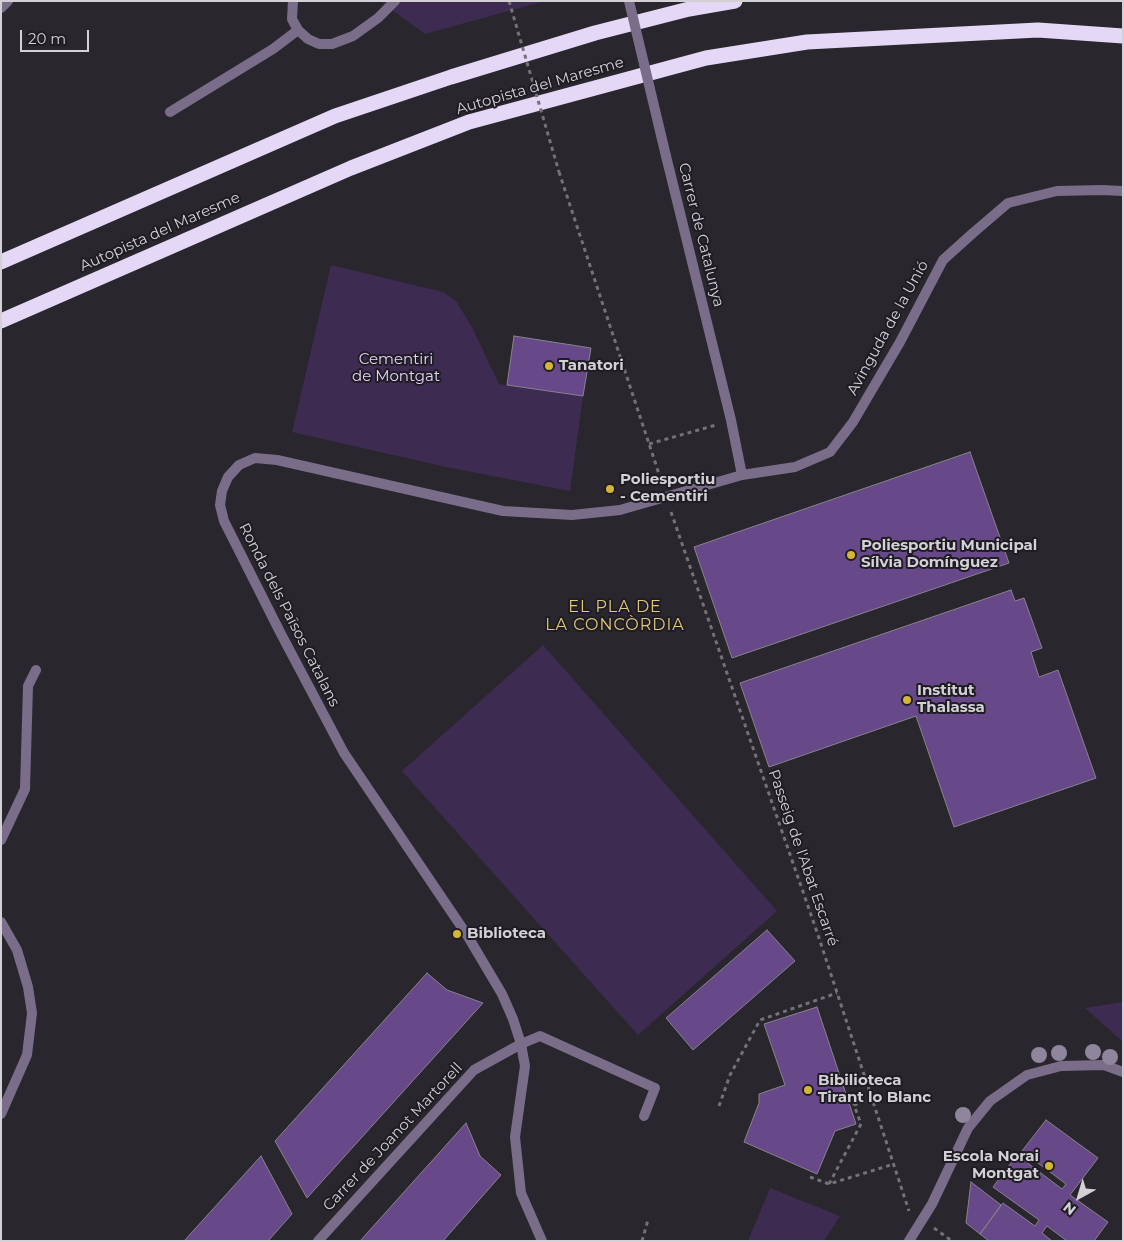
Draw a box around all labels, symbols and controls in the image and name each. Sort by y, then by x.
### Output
scale bar [22,20,91,52]
text: 20 m [28,29,66,48]
street label: Autopista del Maresme [454,53,626,119]
street label: Carrer de Catalunya [674,161,728,309]
street label: Autopista del Maresme [77,188,243,276]
street label: Avinguda de la Unió [843,257,933,399]
park label: Cementiri de Montgat [352,351,440,386]
place label: Tanatori [559,357,624,375]
marker: Tanatori [543,360,555,372]
place label: Poliesportiu - Cementiri [620,471,715,506]
marker: Poliesportiu - Cementiri [604,483,616,495]
street label: Ronda dels Països Catalans [235,520,343,710]
place label: Poliesportiu Municipal Sílvia Domínguez [861,537,1037,572]
marker: Poliesportiu Municipal Sílvia Domínguez [845,549,857,561]
district label: EL PLA DE LA CONCÒRDIA [544,597,686,635]
place label: Institut Thalassa [917,682,985,717]
marker: Institut Thalassa [901,694,913,706]
street label: Passeig de l'Abat Escarré [764,767,842,949]
place label: Biblioteca [467,925,546,943]
marker: Biblioteca [451,928,463,940]
street label: Carrer de Joanot Martorell [320,1059,466,1215]
place label: Bibilioteca Tirant lo Blanc [818,1072,931,1107]
marker: Bibilioteca Tirant lo Blanc [802,1084,814,1096]
place label: Escola Norai Montgat [943,1148,1039,1183]
marker: Escola Norai Montgat [1043,1160,1055,1172]
north arrow [1054,1172,1104,1222]
text: N [1060,1198,1080,1219]

